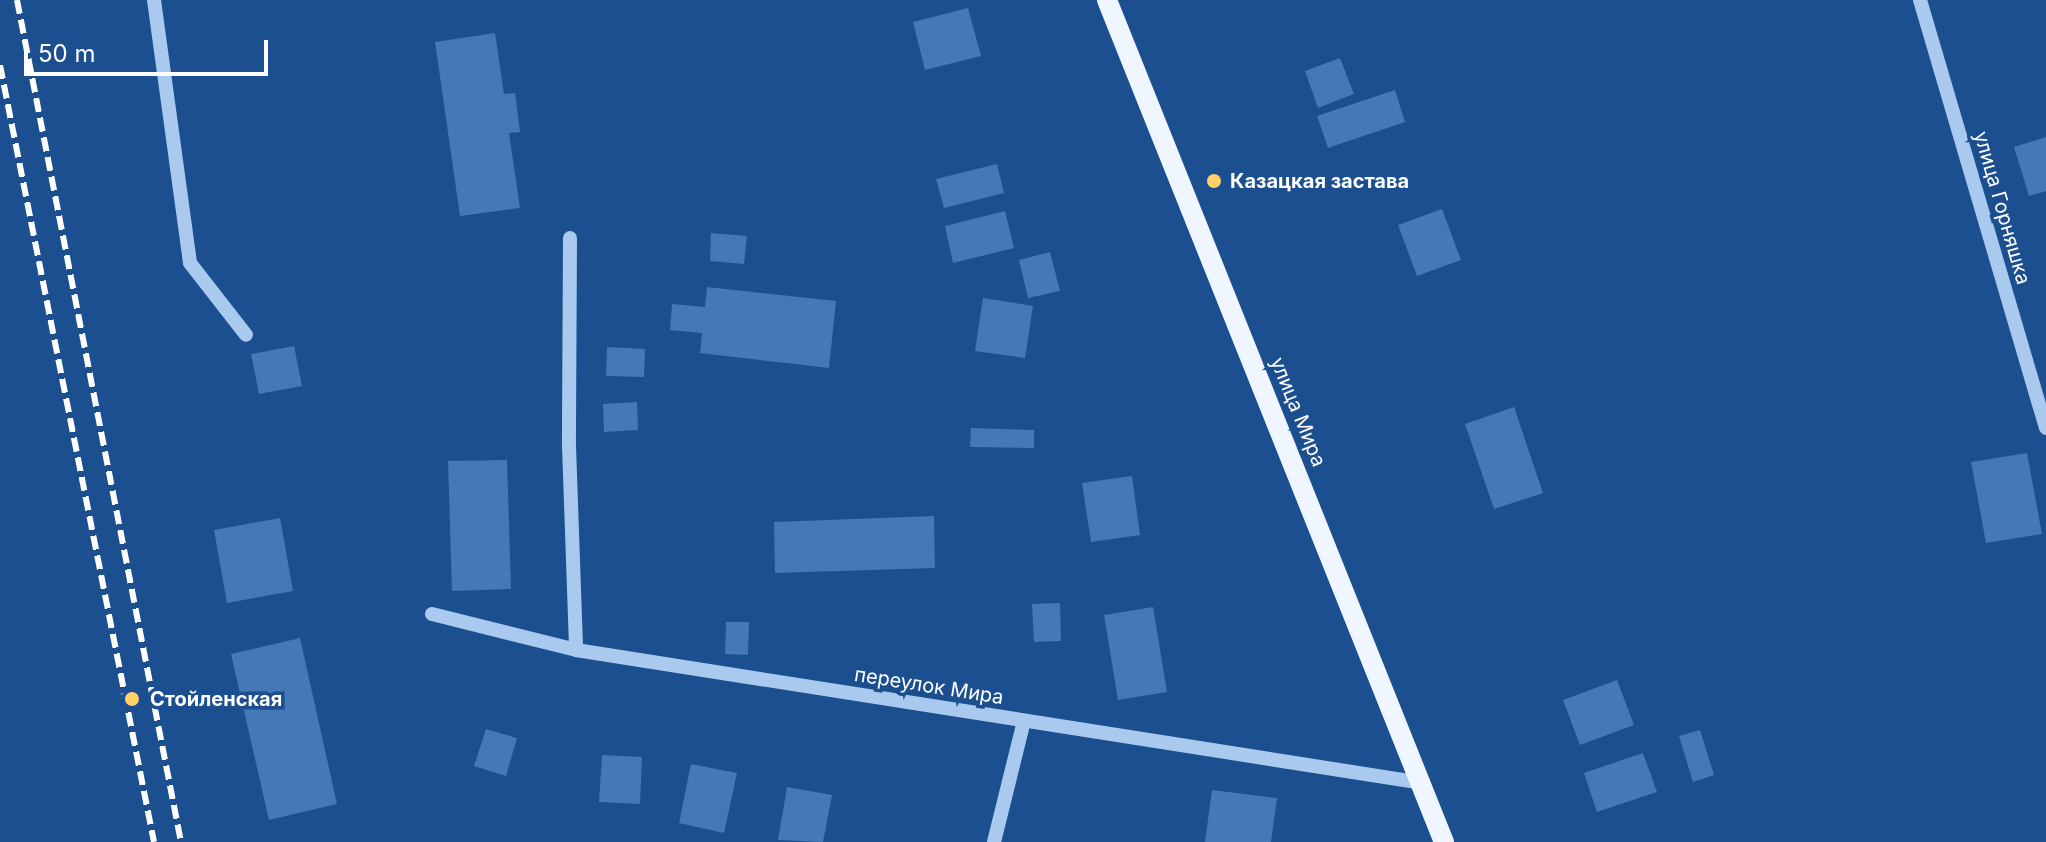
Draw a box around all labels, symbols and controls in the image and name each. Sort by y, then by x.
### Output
scale bar [28,24,272,74]
text: 50 m [38,39,96,68]
street label: улица Горняшка [1969,129,2035,287]
place label: Казацкая застава [1230,169,1409,193]
marker: Казацкая застава [1205,172,1223,190]
street label: улица Мира [1265,354,1331,470]
street label: переулок Мира [853,662,1005,710]
place label: Стойленская [150,687,282,711]
marker: Стойленская [121,688,143,710]

